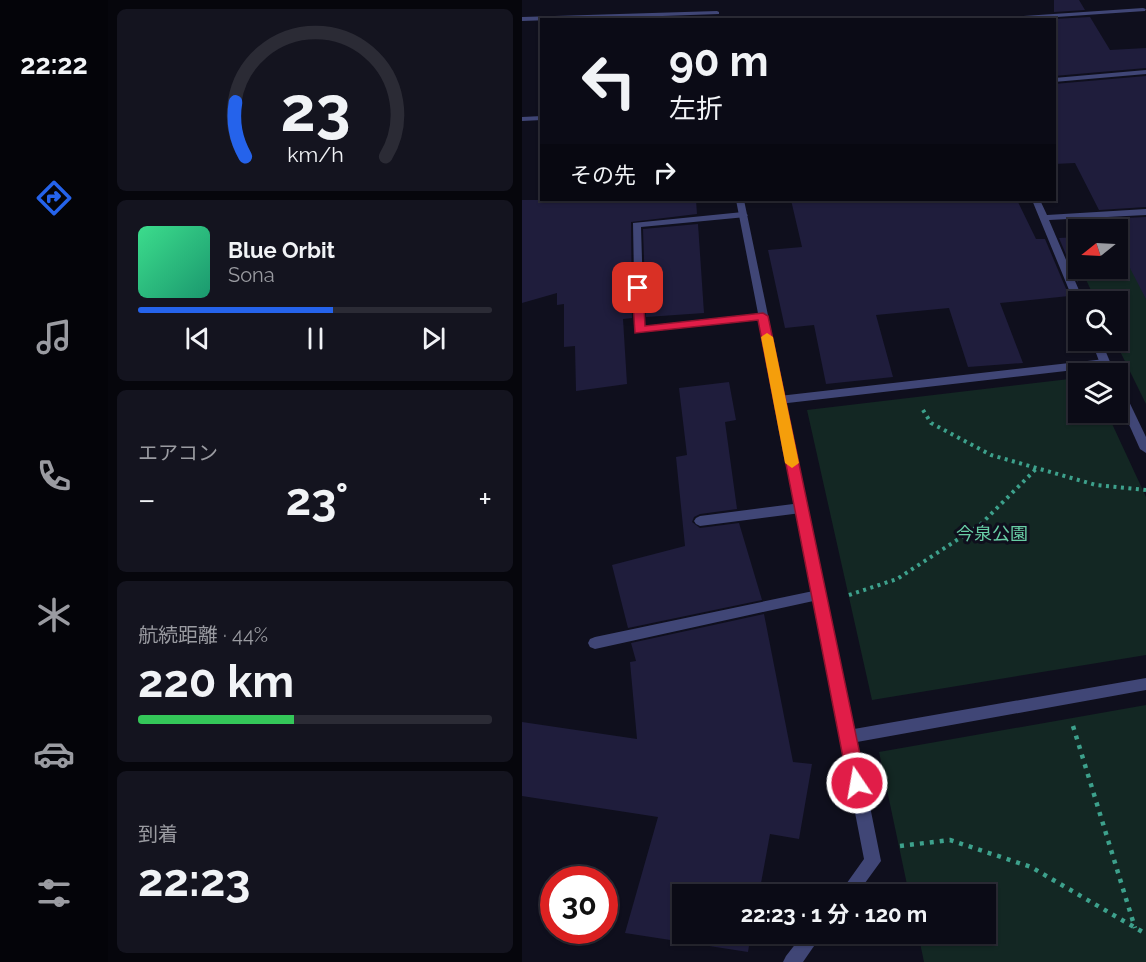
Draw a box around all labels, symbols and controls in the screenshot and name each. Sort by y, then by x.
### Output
text: 90 m [669,37,769,86]
icon: left [570,42,648,120]
text: 22:22 [20,49,88,80]
text: 23 [280,72,350,146]
text: 左折 [669,93,723,124]
text: km/h [287,142,343,167]
icon: right [648,156,681,189]
text: その先 [570,162,636,188]
icon: directions [33,177,75,219]
north arrow [1068,219,1128,279]
map controls [1068,219,1128,423]
text: Blue Orbit [228,237,335,263]
pin [612,262,663,313]
text: Sona [228,263,275,287]
icon: arrive [621,271,654,304]
button: search [1068,291,1128,351]
icon: music [33,316,75,358]
icon: previous [181,322,214,355]
icon: pause [299,322,332,355]
icon: next [417,322,450,355]
button: layers [1068,363,1128,423]
text: エアコン [138,441,218,465]
icon: phone [33,455,75,497]
text: 23° [286,473,348,526]
text: − [138,480,156,519]
text: + [478,480,492,519]
park label: 今泉公園 [956,523,1028,544]
icon: climate [33,594,75,636]
text: 航続距離 · 44% [138,623,268,647]
text: 220 km [138,655,294,708]
icon: car [33,733,75,775]
position arrow [825,751,889,815]
text: 到着 [138,822,178,846]
text: 22:23 [138,854,250,907]
speed limit sign: 30 [540,866,618,944]
icon: filters [33,872,75,914]
text: 22:23 · 1 分 · 120 m [741,901,927,927]

